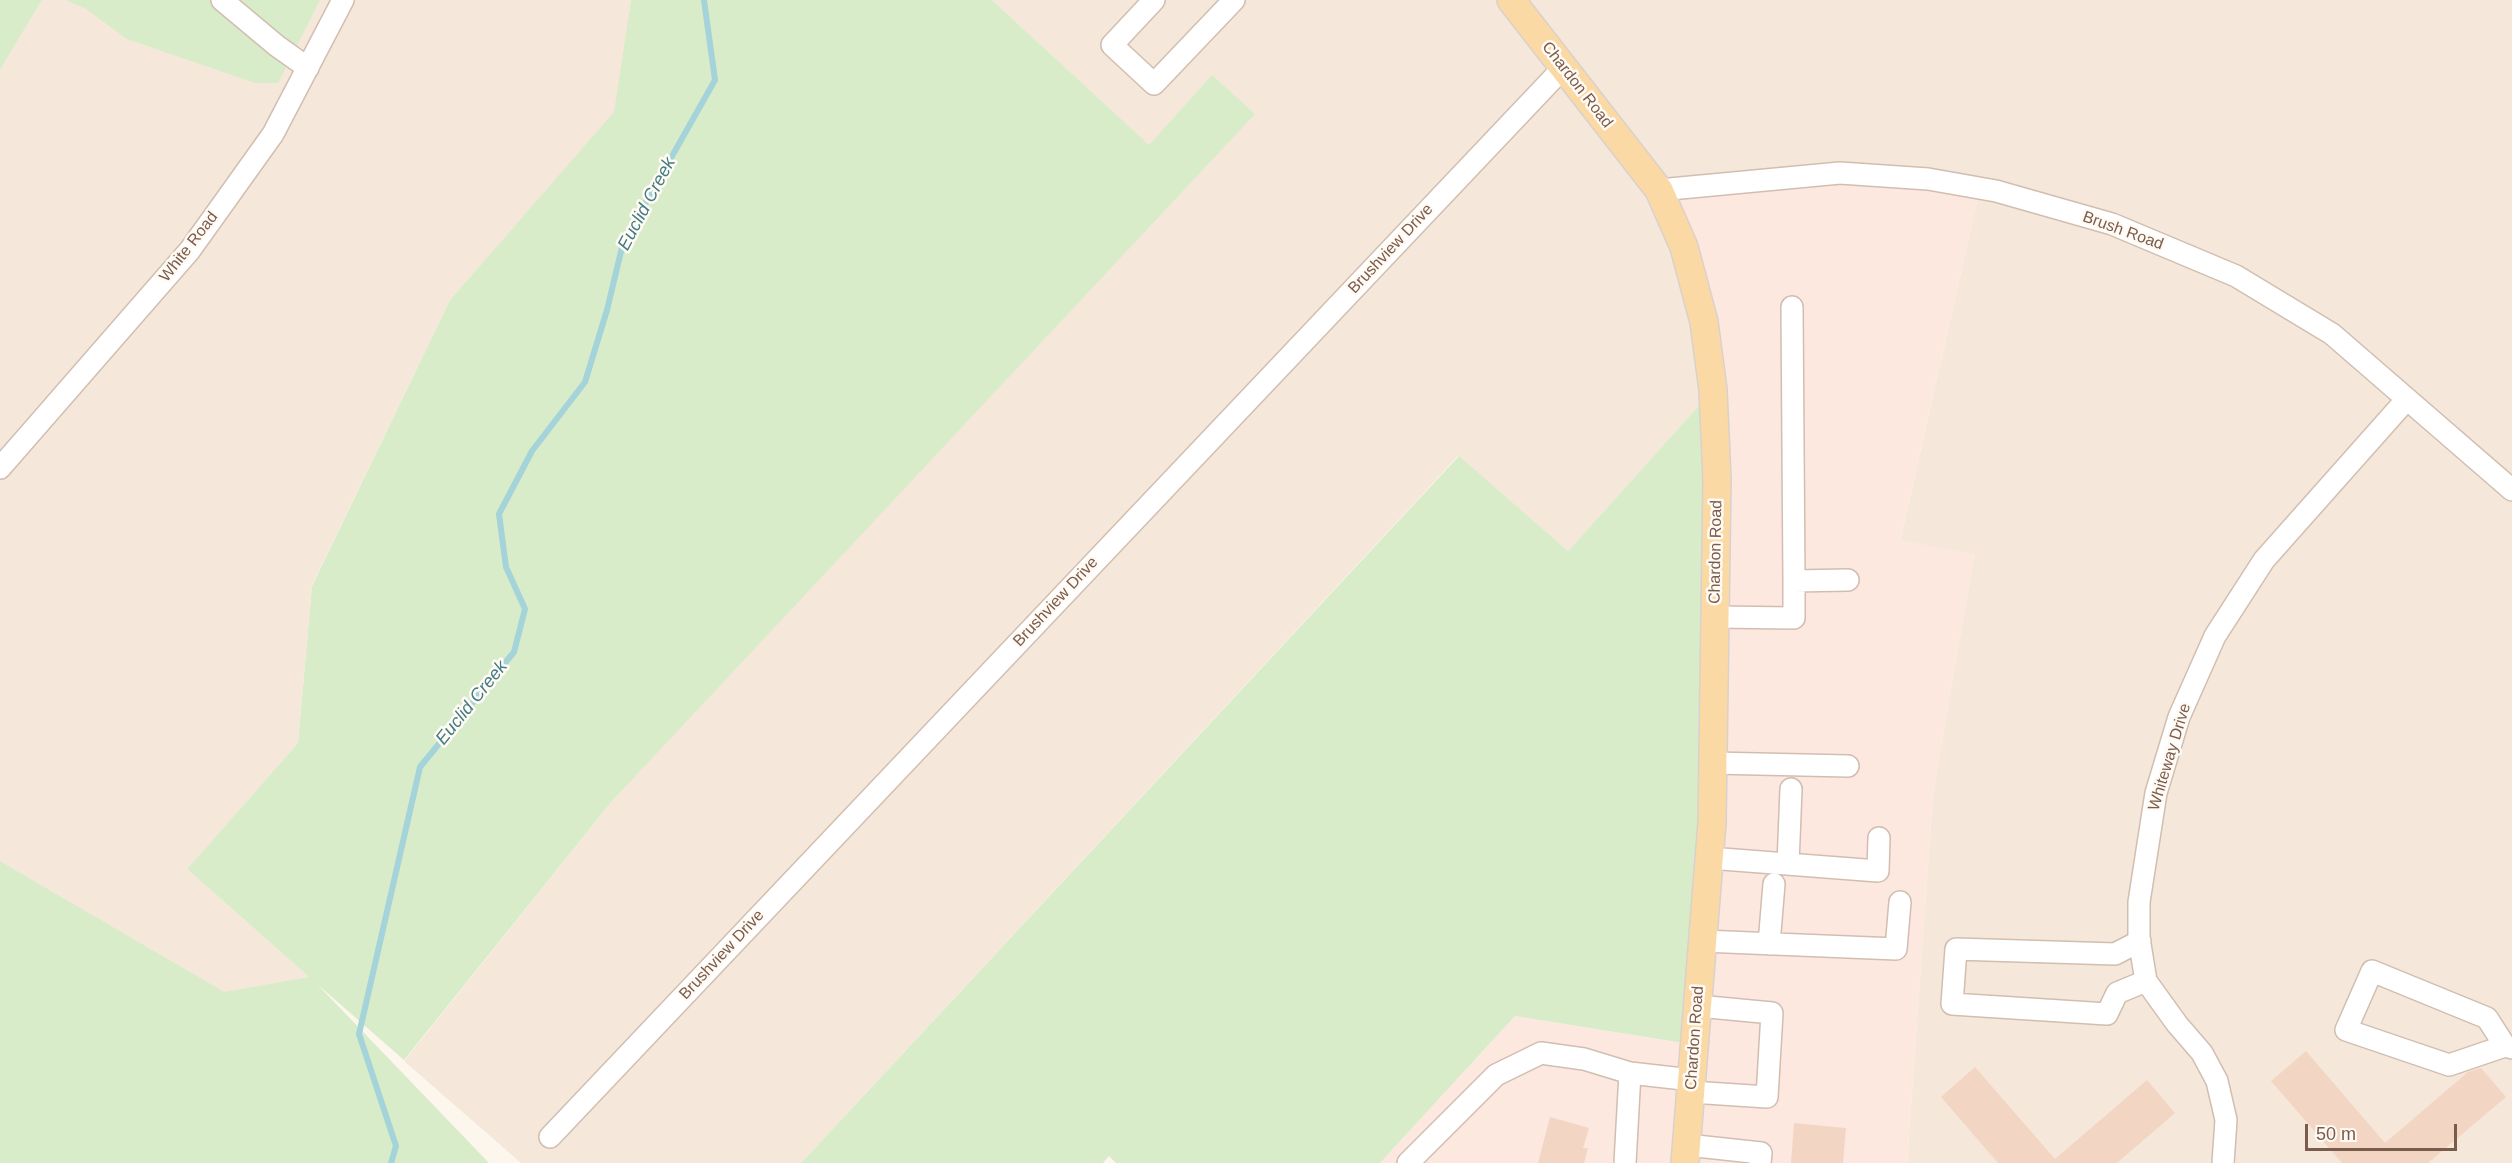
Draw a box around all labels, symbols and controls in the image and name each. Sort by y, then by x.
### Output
street label: Chardon Road [1537,38,1617,132]
water label: Euclid Creek [614,154,680,254]
street label: Brushview Drive [1345,200,1437,298]
street label: White Road [156,208,222,286]
street label: Brush Road [2080,208,2166,254]
street label: Chardon Road [1705,500,1727,604]
street label: Brushview Drive [1010,553,1102,651]
water label: Euclid Creek [431,657,513,749]
street label: Whiteway Drive [2145,701,2195,813]
street label: Brushview Drive [676,906,768,1004]
street label: Chardon Road [1682,985,1708,1091]
scale bar [2308,1112,2460,1150]
text: 50 m [2316,1124,2356,1144]

